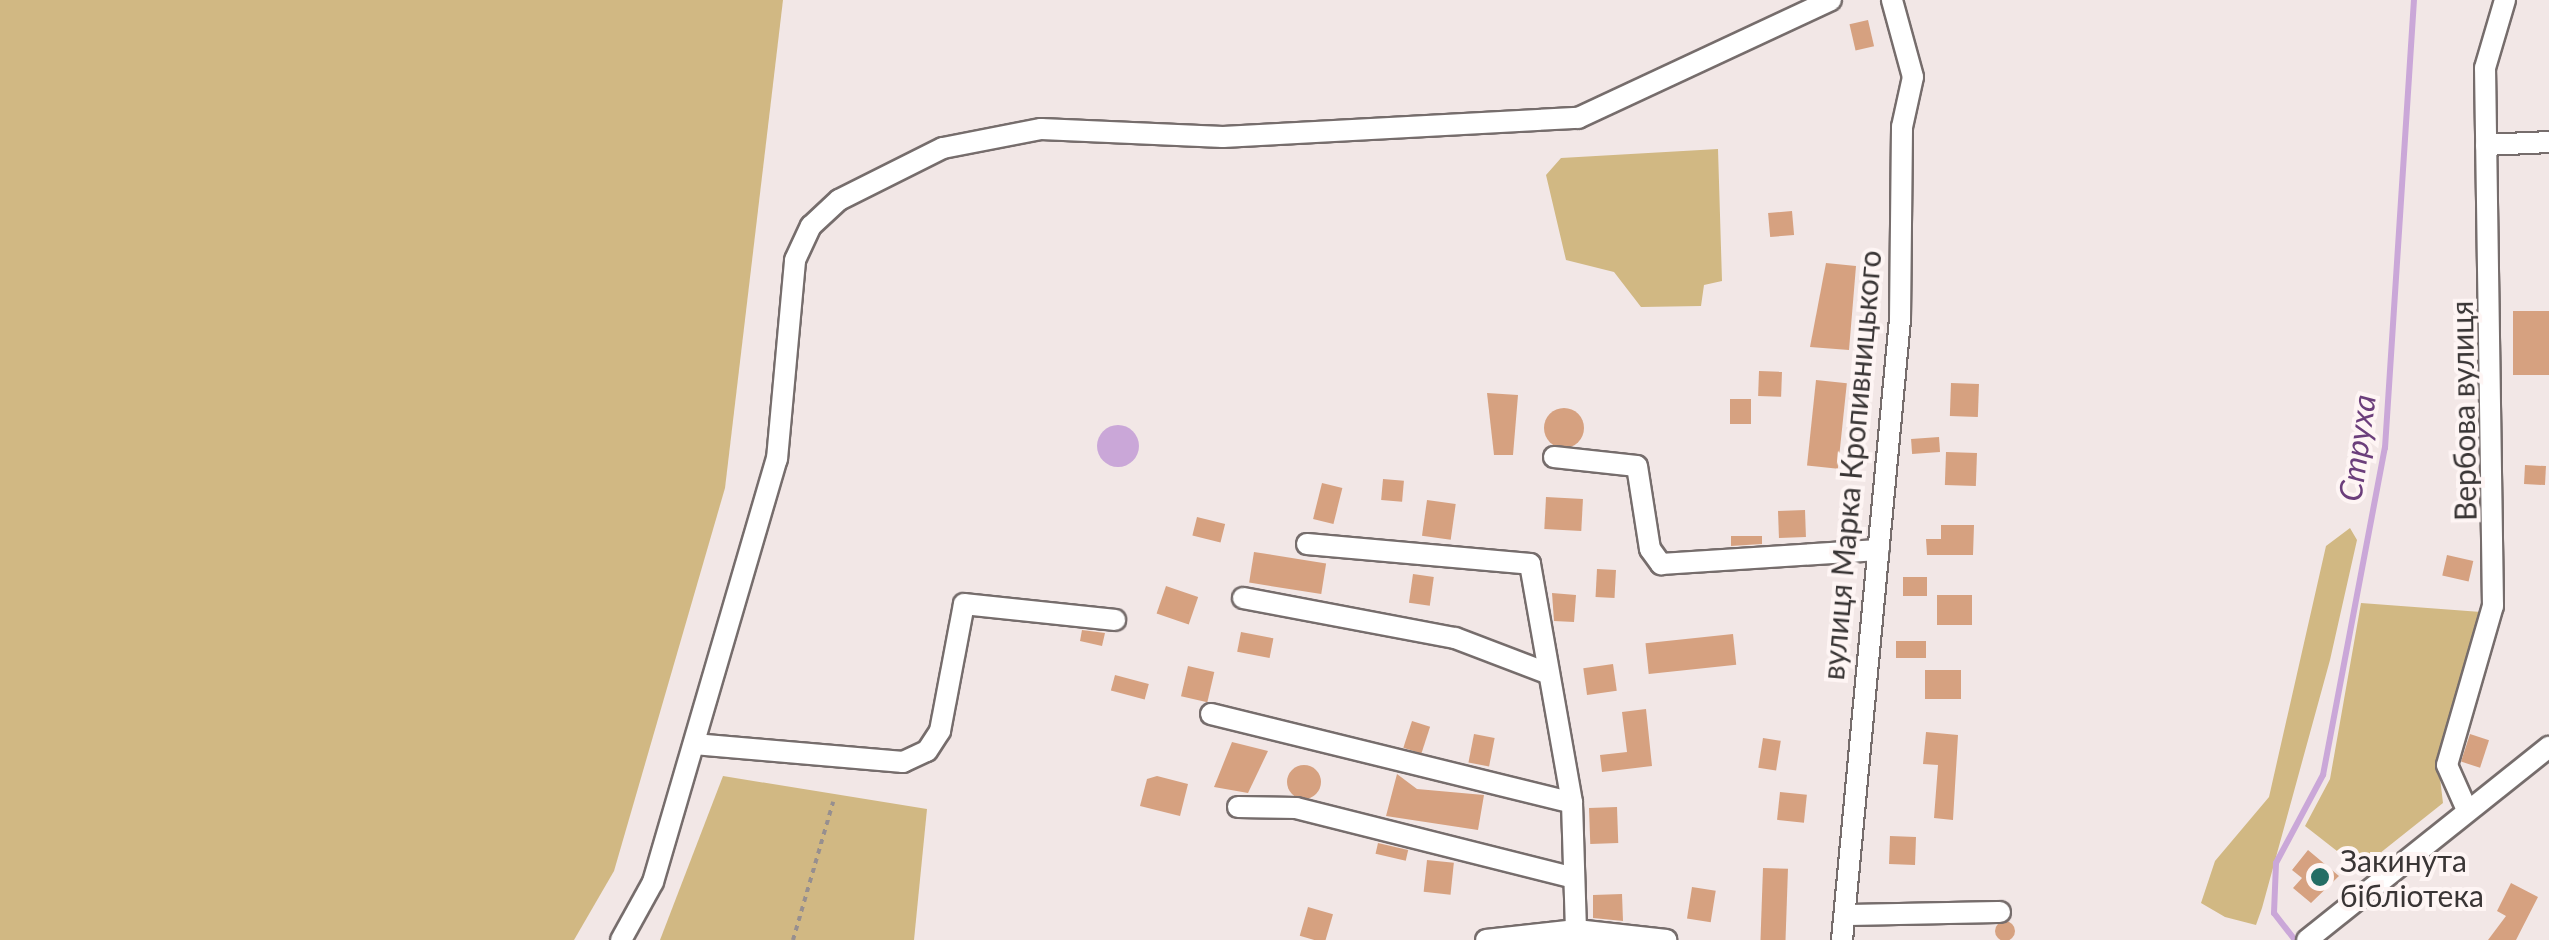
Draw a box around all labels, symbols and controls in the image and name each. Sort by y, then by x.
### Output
street label: вулиця Марка Кропивницького [1814,249,1888,681]
street label: Вербова вулиця [2443,301,2483,521]
water label: Струха [2331,392,2383,504]
place label: Закинута бібліотека [2340,842,2484,912]
marker: Закинута бібліотека [2309,866,2331,888]

